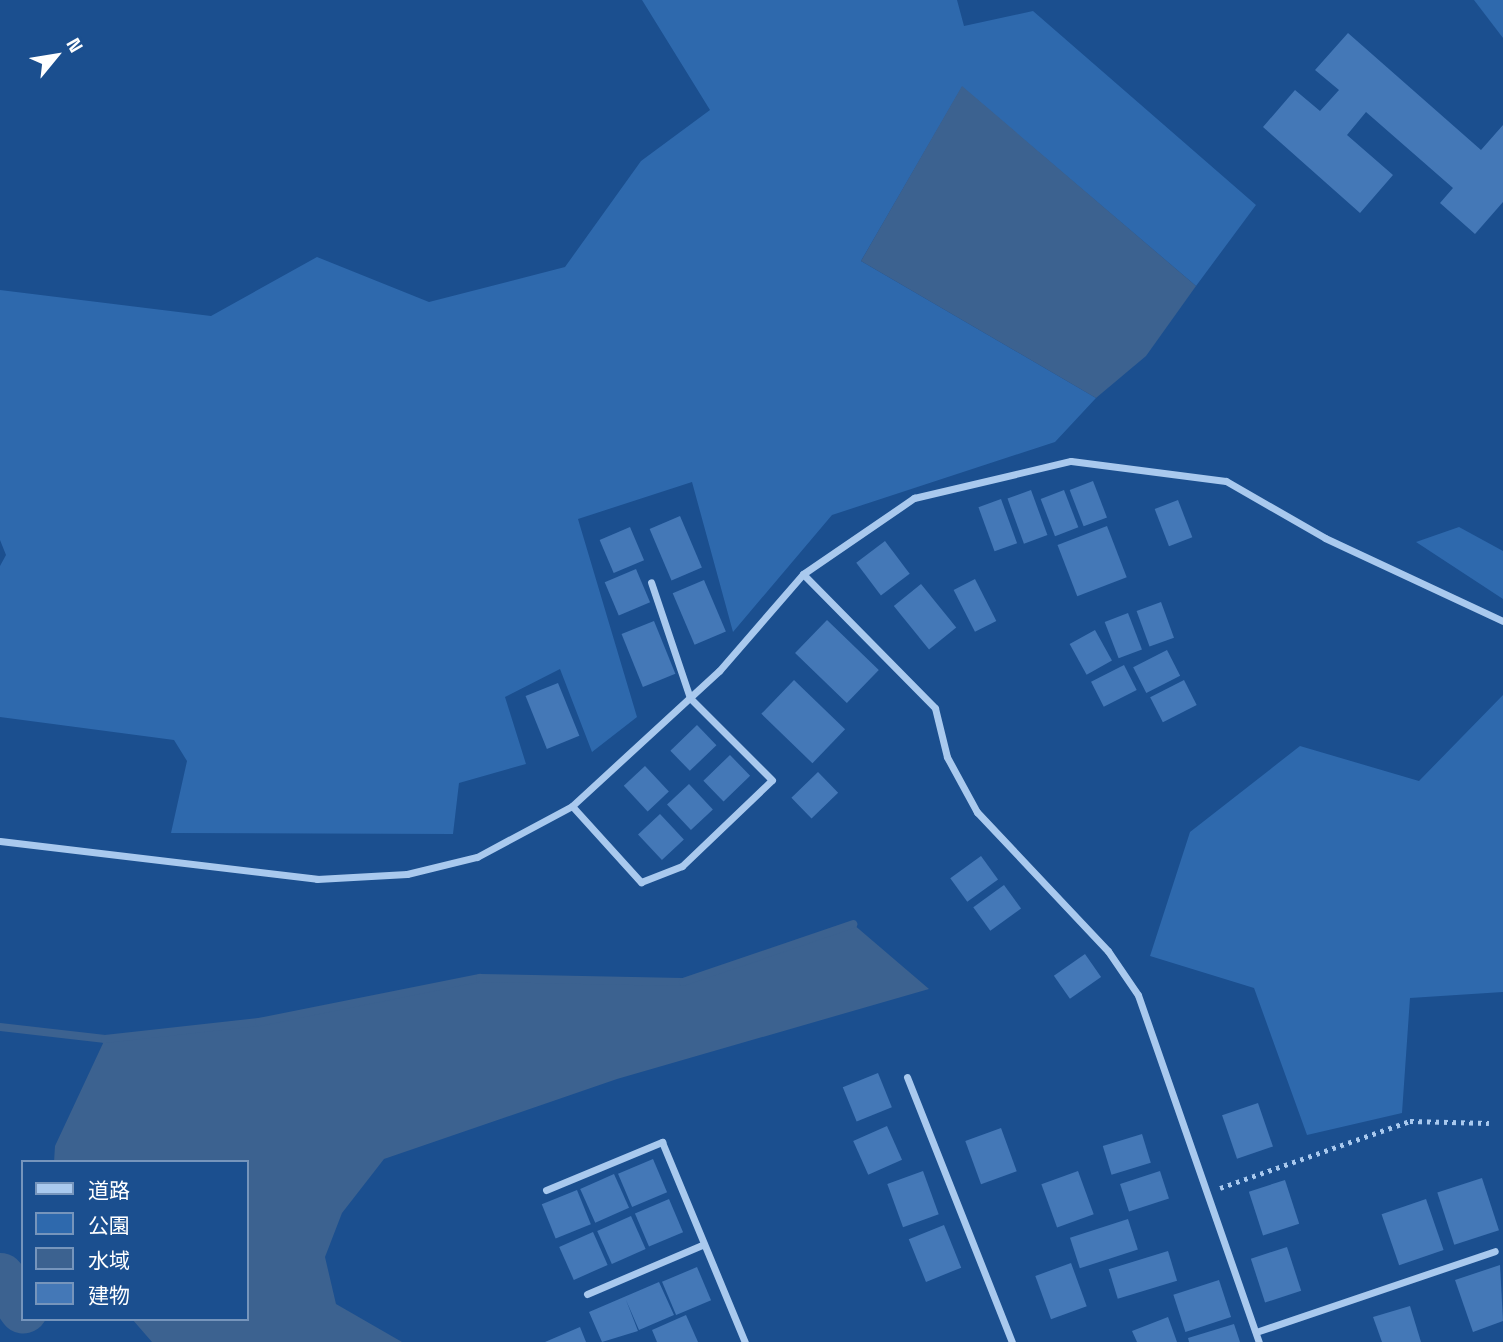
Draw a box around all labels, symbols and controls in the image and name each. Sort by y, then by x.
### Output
north arrow [21,21,91,91]
text: N [61,33,89,57]
legend [21,1160,248,1321]
text: 道路 [88,1177,130,1204]
text: 公園 [88,1212,130,1239]
text: 水域 [88,1247,130,1274]
text: 建物 [88,1282,130,1309]

